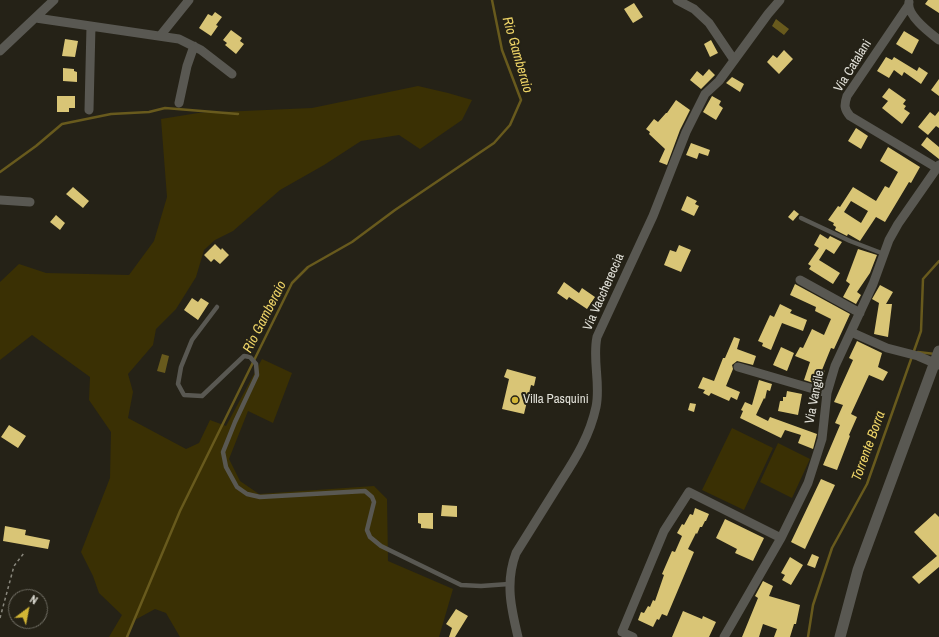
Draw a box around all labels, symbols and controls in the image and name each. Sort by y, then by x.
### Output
water label: Rio Gamberaio [498,15,536,95]
street label: Via Catalani [831,37,875,95]
street label: Via Vacchereccia [580,251,628,333]
water label: Rio Gamberaio [240,278,290,356]
street label: Via Vangile [802,369,828,425]
place label: Villa Pasquini [523,392,589,408]
marker: Villa Pasquini [510,395,520,405]
water label: Torrente Borra [849,409,889,483]
north arrow [8,589,48,629]
text: N [27,592,40,607]

